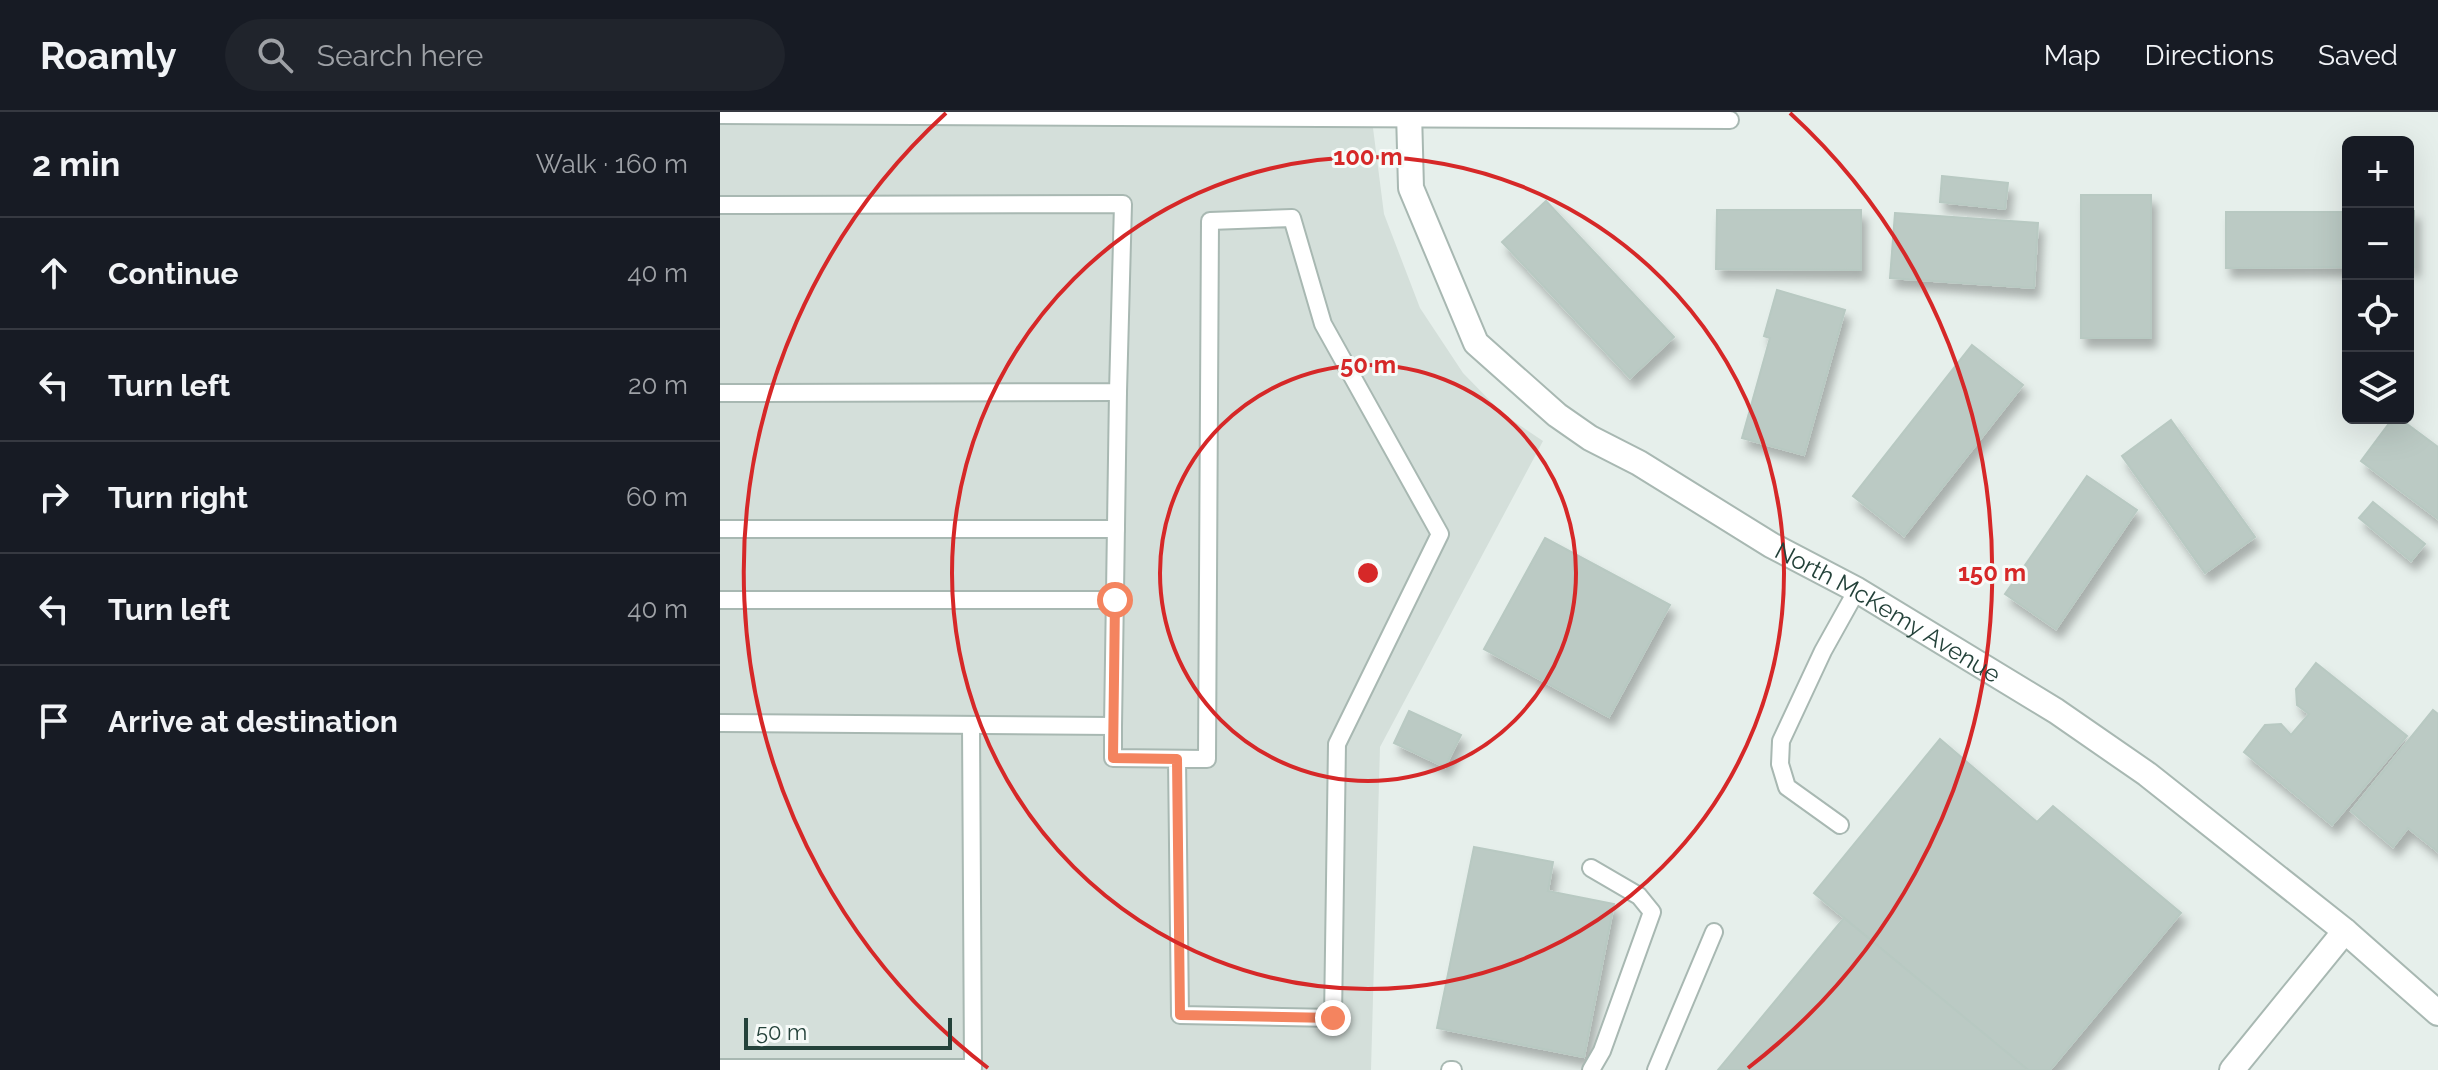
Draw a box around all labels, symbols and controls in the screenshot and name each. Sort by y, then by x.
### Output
search box [225,19,785,91]
text: Roamly [40,33,177,78]
icon: search [253,33,297,77]
text: Search here [317,38,483,73]
text: Map [2044,39,2101,72]
text: Directions [2145,39,2274,72]
text: Saved [2318,39,2398,72]
map controls [2342,136,2414,424]
button: + [2342,136,2414,208]
text: 100 m [1333,142,1403,171]
text: 2 min [32,144,120,184]
text: Walk · 160 m [536,149,688,179]
button: − [2342,208,2414,280]
icon: ahead [32,251,76,295]
text: Continue [108,256,239,291]
text: 40 m [627,258,688,288]
button: locate [2342,280,2414,352]
text: 50 m [1340,350,1396,379]
button: layers [2342,352,2414,424]
icon: left [32,363,76,407]
text: Turn left [108,368,230,403]
text: 20 m [628,370,688,400]
icon: right [32,475,76,519]
text: Turn right [108,480,248,515]
text: 60 m [626,482,688,512]
street label: North McKemy Avenue [1770,535,2006,689]
text: 150 m [1958,558,2026,587]
centre of rings [1354,559,1382,587]
route start [1097,582,1133,618]
icon: left [32,587,76,631]
text: Turn left [108,592,230,627]
text: 40 m [627,594,688,624]
icon: arrive [32,699,76,743]
text: Arrive at destination [108,704,398,739]
route end [1315,1000,1351,1036]
scale bar [744,1014,952,1050]
text: 50 m [756,1019,807,1045]

